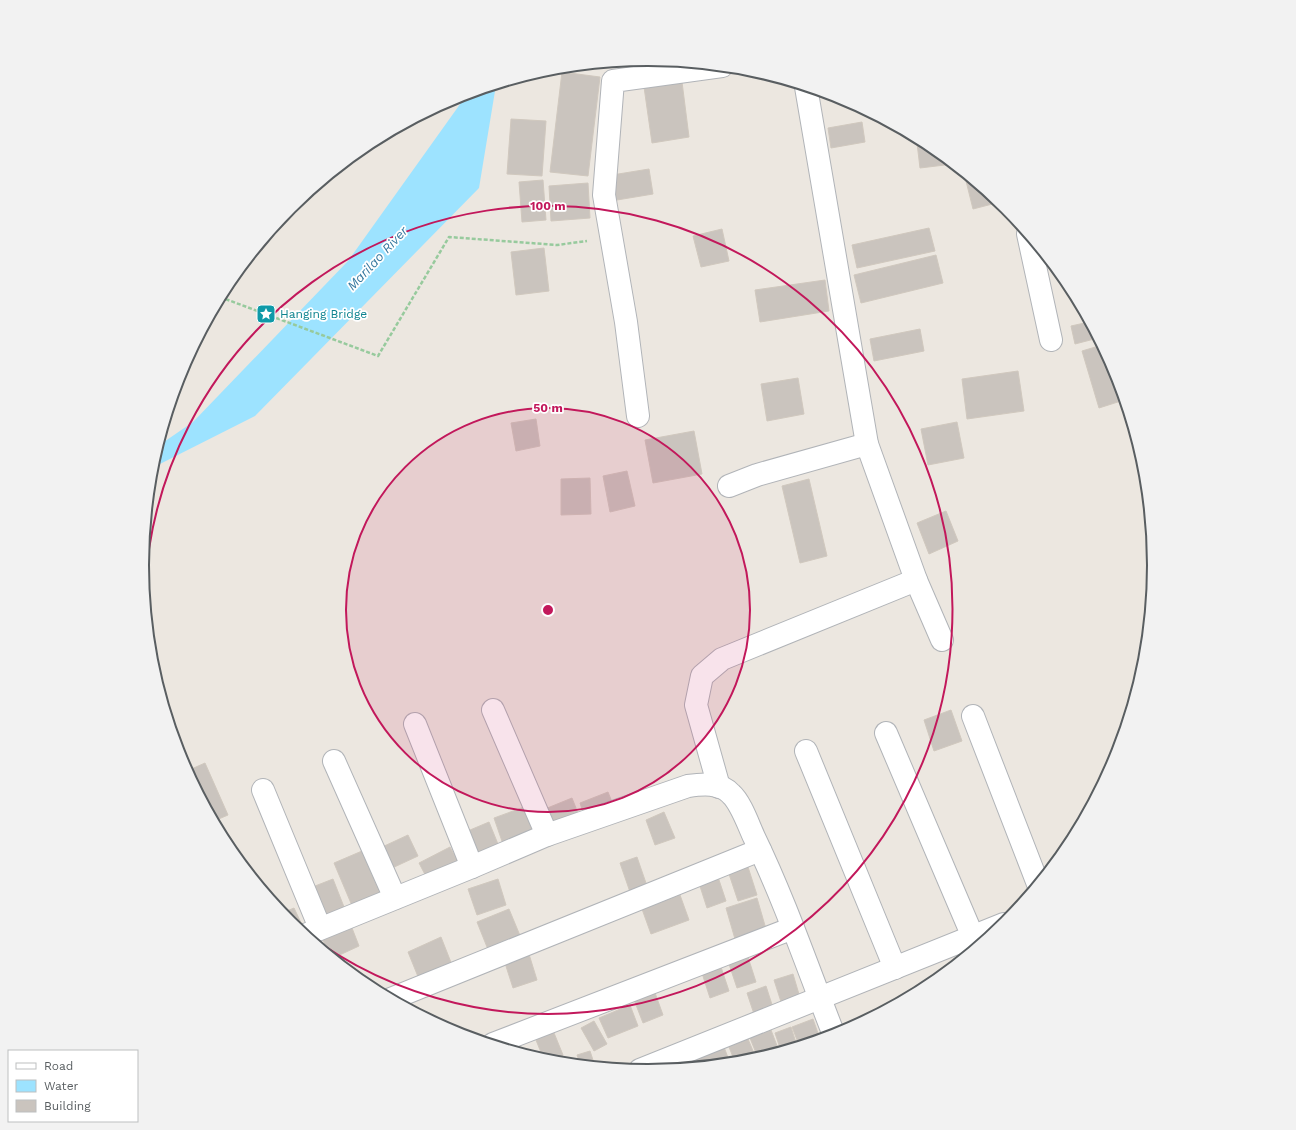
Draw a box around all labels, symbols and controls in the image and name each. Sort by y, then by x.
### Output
text: 100 m [530,199,566,213]
water label: Marilao River [344,223,411,293]
place icon: Hanging Bridge [255,303,277,325]
place label: Hanging Bridge [280,307,367,321]
text: 50 m [533,401,563,415]
centre of rings [541,603,555,617]
legend [8,1050,138,1122]
text: Road [44,1059,73,1073]
text: Water [44,1079,79,1093]
text: Building [44,1099,91,1113]

